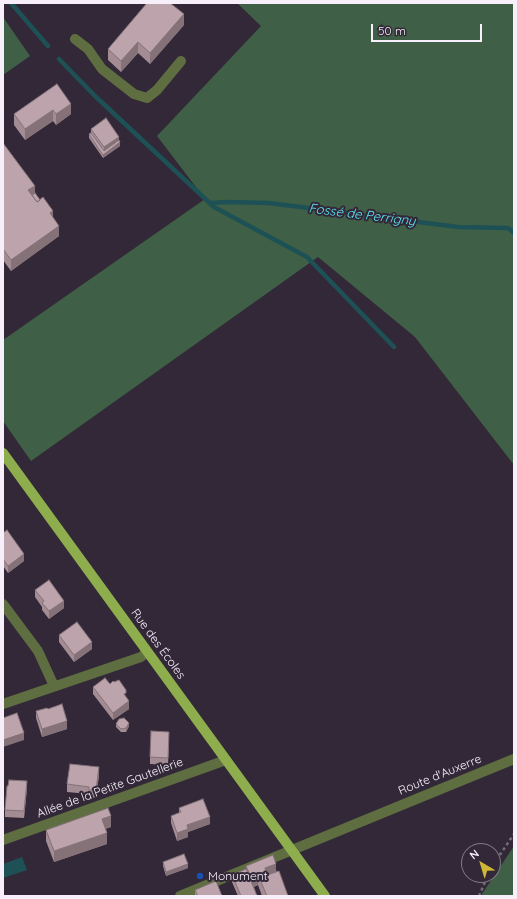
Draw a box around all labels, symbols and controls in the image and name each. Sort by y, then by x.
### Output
scale bar [373,16,484,42]
text: 50 m [378,23,406,38]
water label: Fossé de Perrigny [308,201,416,229]
street label: Rue des Écoles [128,606,188,682]
street label: Route d'Auxerre [396,752,484,798]
street label: Allée de la Petite Gautellerie [35,755,185,821]
north arrow [461,843,501,883]
text: N [467,846,482,862]
place label: Monument [208,869,268,883]
marker: Monument [195,871,205,881]

